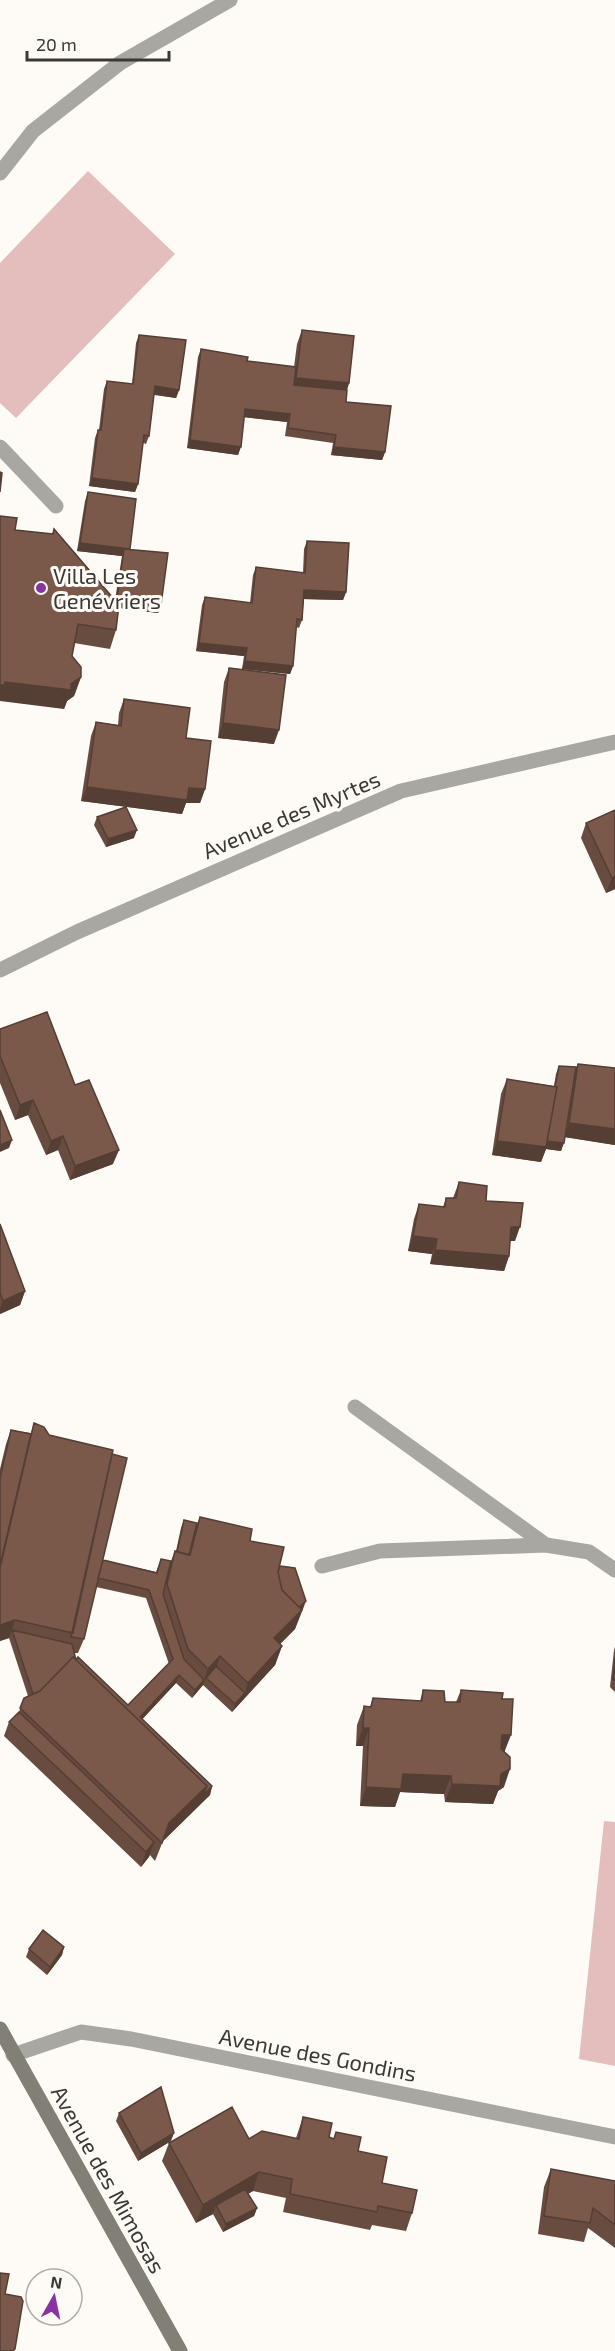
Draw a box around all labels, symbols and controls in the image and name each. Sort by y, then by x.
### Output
scale bar [27,24,170,62]
text: 20 m [36,33,77,55]
place label: Villa Les Genévriers [53,562,161,613]
marker: Villa Les Genévriers [34,581,48,595]
street label: Avenue des Myrtes [198,765,384,863]
street label: Avenue des Gondins [217,2022,419,2086]
street label: Avenue des Mimosas [47,2081,171,2277]
north arrow [24,2267,84,2327]
text: N [49,2271,64,2292]

